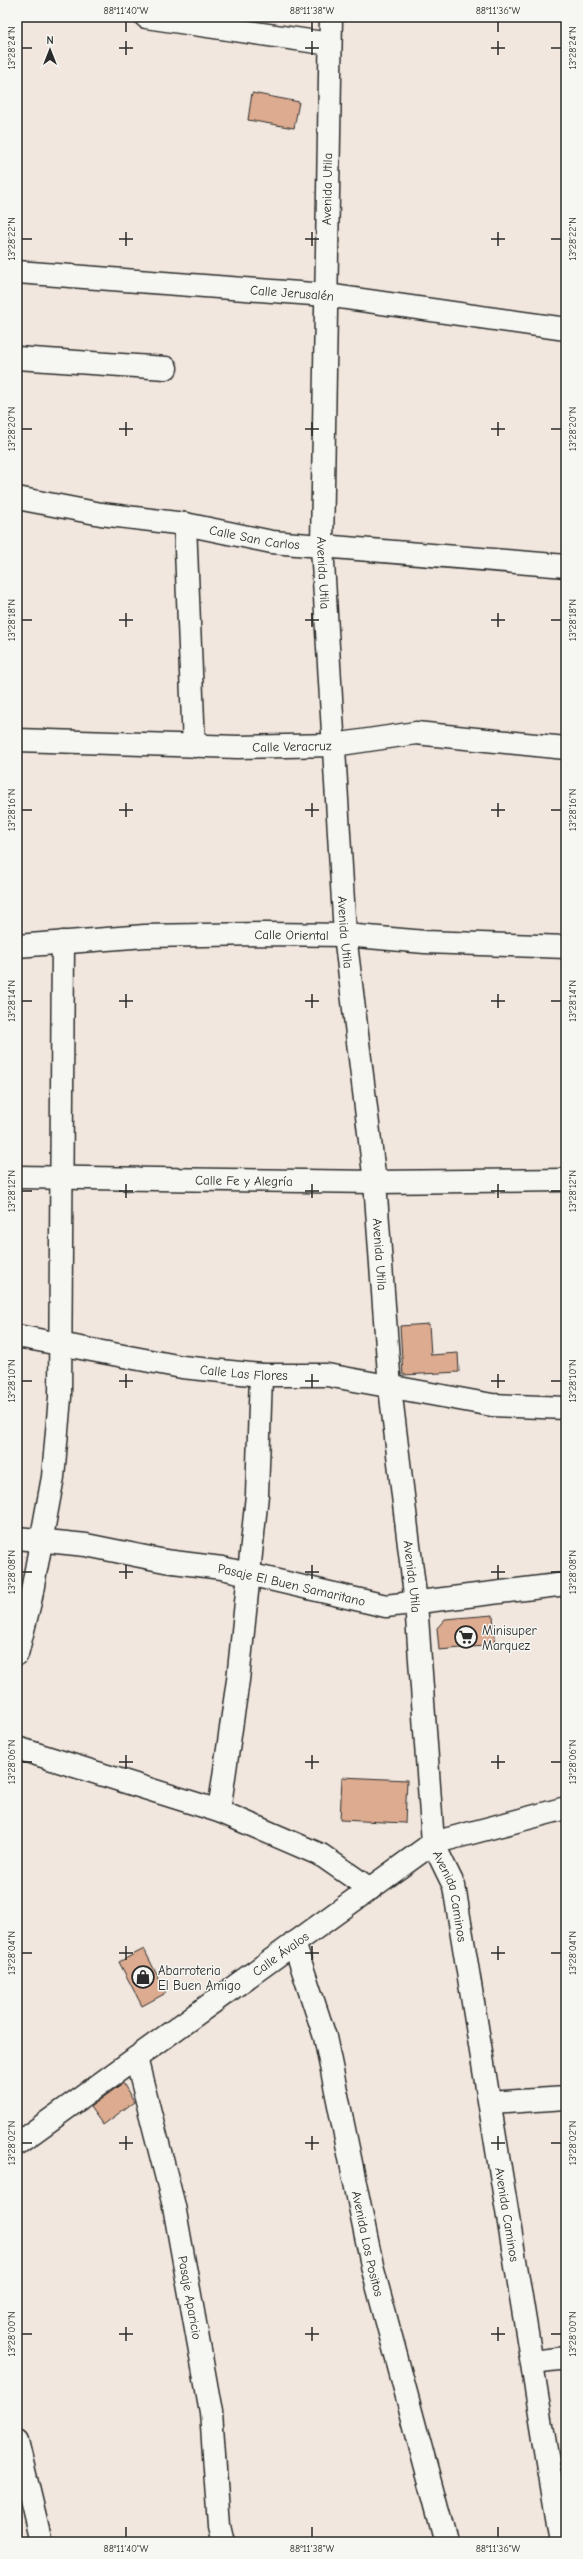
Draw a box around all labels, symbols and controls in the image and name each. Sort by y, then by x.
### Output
text: 88°11'40"W [104,5,149,17]
text: 88°11'38"W [290,5,334,17]
text: 88°11'36"W [476,5,521,17]
text: 13°28'24"N [6,26,18,70]
text: 13°28'24"N [567,26,579,70]
north arrow [30,30,70,70]
text: N [46,34,54,47]
street label: Avenida Utila [319,153,335,225]
text: 13°28'22"N [6,217,18,261]
text: 13°28'22"N [567,217,579,261]
street label: Calle Jerusalén [250,282,335,304]
text: 13°28'20"N [6,407,18,451]
text: 13°28'20"N [567,407,579,451]
street label: Calle San Carlos [208,522,300,552]
street label: Avenida Utila [314,536,333,610]
text: 13°28'18"N [6,599,18,641]
text: 13°28'18"N [567,599,579,641]
street label: Calle Veracruz [252,738,332,754]
text: 13°28'16"N [6,789,18,831]
text: 13°28'16"N [567,789,579,831]
street label: Avenida Utila [335,896,356,969]
street label: Calle Oriental [254,926,329,942]
text: 13°28'14"N [6,980,18,1022]
text: 13°28'14"N [567,980,579,1022]
text: 13°28'12"N [6,1170,18,1212]
text: 13°28'12"N [567,1170,579,1212]
street label: Calle Fe y Alegría [195,1172,293,1188]
street label: Avenida Utila [370,1217,390,1291]
text: 13°28'10"N [6,1359,18,1403]
text: 13°28'10"N [567,1359,579,1403]
street label: Calle Las Flores [199,1361,288,1383]
street label: Avenida Utila [401,1540,424,1613]
text: 13°28'08"N [6,1550,18,1594]
text: 13°28'08"N [567,1550,579,1594]
street label: Pasaje El Buen Samaritano [217,1560,367,1609]
place label: Minisuper Marquez [482,1623,537,1653]
supermarket icon: Minisuper Marquez [453,1624,479,1650]
text: 13°28'06"N [6,1740,18,1784]
text: 13°28'06"N [567,1740,579,1784]
street label: Avenida Caminos [430,1848,470,1943]
street label: Calle Ávalos [249,1928,311,1979]
text: 13°28'04"N [6,1931,18,1975]
text: 13°28'04"N [567,1931,579,1975]
place label: Abarroteria El Buen Amigo [158,1963,241,1993]
shop icon: Abarroteria El Buen Amigo [130,1964,156,1990]
text: 13°28'02"N [6,2121,18,2165]
text: 13°28'02"N [567,2121,579,2165]
street label: Avenida Caminos [493,2166,523,2263]
street label: Avenida Los Positos [349,2189,387,2298]
street label: Pasaje Aparicio [176,2255,205,2341]
text: 13°28'00"N [6,2311,18,2357]
text: 13°28'00"N [567,2311,579,2357]
text: 88°11'40"W [104,2543,149,2555]
text: 88°11'38"W [290,2543,334,2555]
text: 88°11'36"W [476,2543,521,2555]

